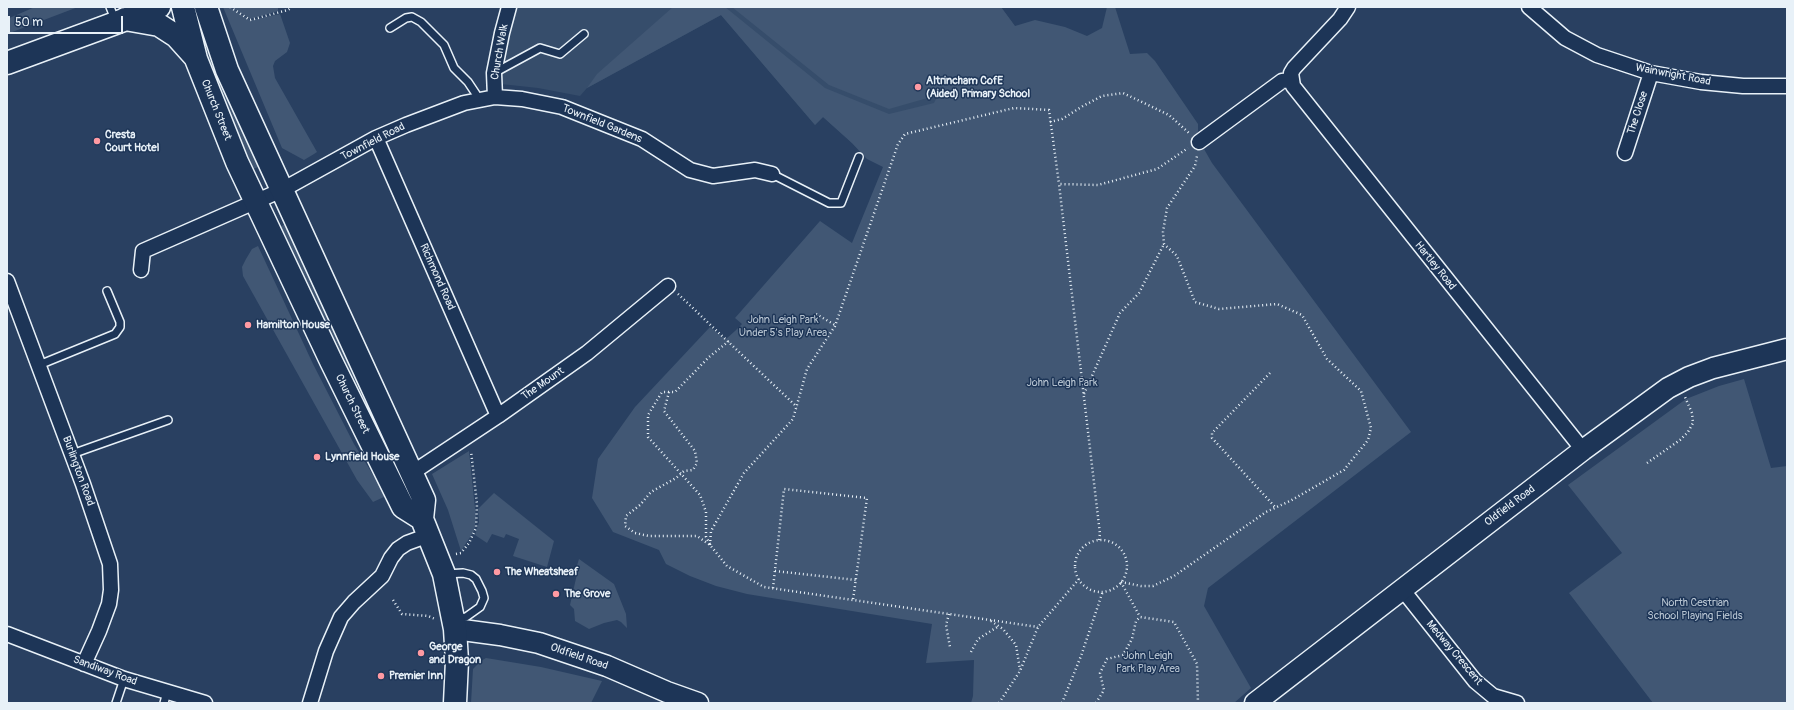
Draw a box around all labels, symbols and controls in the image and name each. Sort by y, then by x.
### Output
scale bar [10,8,125,34]
text: 50 m [15,15,43,30]
street label: Church Walk [489,23,511,81]
street label: Wainwright Road [1634,61,1712,89]
place label: Altrincham CofE (Aided) Primary School [926,74,1030,100]
street label: Church Street [198,78,234,142]
marker: Altrincham CofE (Aided) Primary School [913,82,923,92]
street label: The Close [1625,90,1651,136]
street label: Townfield Gardens [560,102,644,146]
street label: Townfield Road [339,120,407,164]
place label: Cresta Court Hotel [105,128,159,154]
marker: Cresta Court Hotel [92,136,102,146]
street label: Hartley Road [1412,239,1458,293]
street label: Richmond Road [416,242,458,312]
park label: John Leigh Park Under 5's Play Area [739,313,827,339]
place label: Hamilton House [256,318,330,332]
marker: Hamilton House [243,320,253,330]
street label: The Mount [519,365,567,403]
street label: Church Street [332,372,372,436]
park label: John Leigh Park [1027,376,1097,390]
street label: Burlington Road [59,434,97,508]
place label: Lynnfield House [325,450,399,464]
marker: Lynnfield House [312,452,322,462]
street label: Oldfield Road [1482,483,1538,529]
place label: The Wheatsheaf [505,565,578,579]
marker: The Wheatsheaf [492,567,502,577]
place label: The Grove [564,587,610,601]
marker: The Grove [551,589,561,599]
park label: North Cestrian School Playing Fields [1647,596,1743,622]
street label: Medway Crescent [1423,618,1485,688]
place label: George and Dragon [429,640,481,666]
street label: Oldfield Road [548,641,610,673]
marker: George and Dragon [416,648,426,658]
park label: John Leigh Park Play Area [1116,649,1180,675]
street label: Sandiway Road [71,653,139,689]
place label: Premier Inn [389,669,443,683]
marker: Premier Inn [376,671,386,681]

